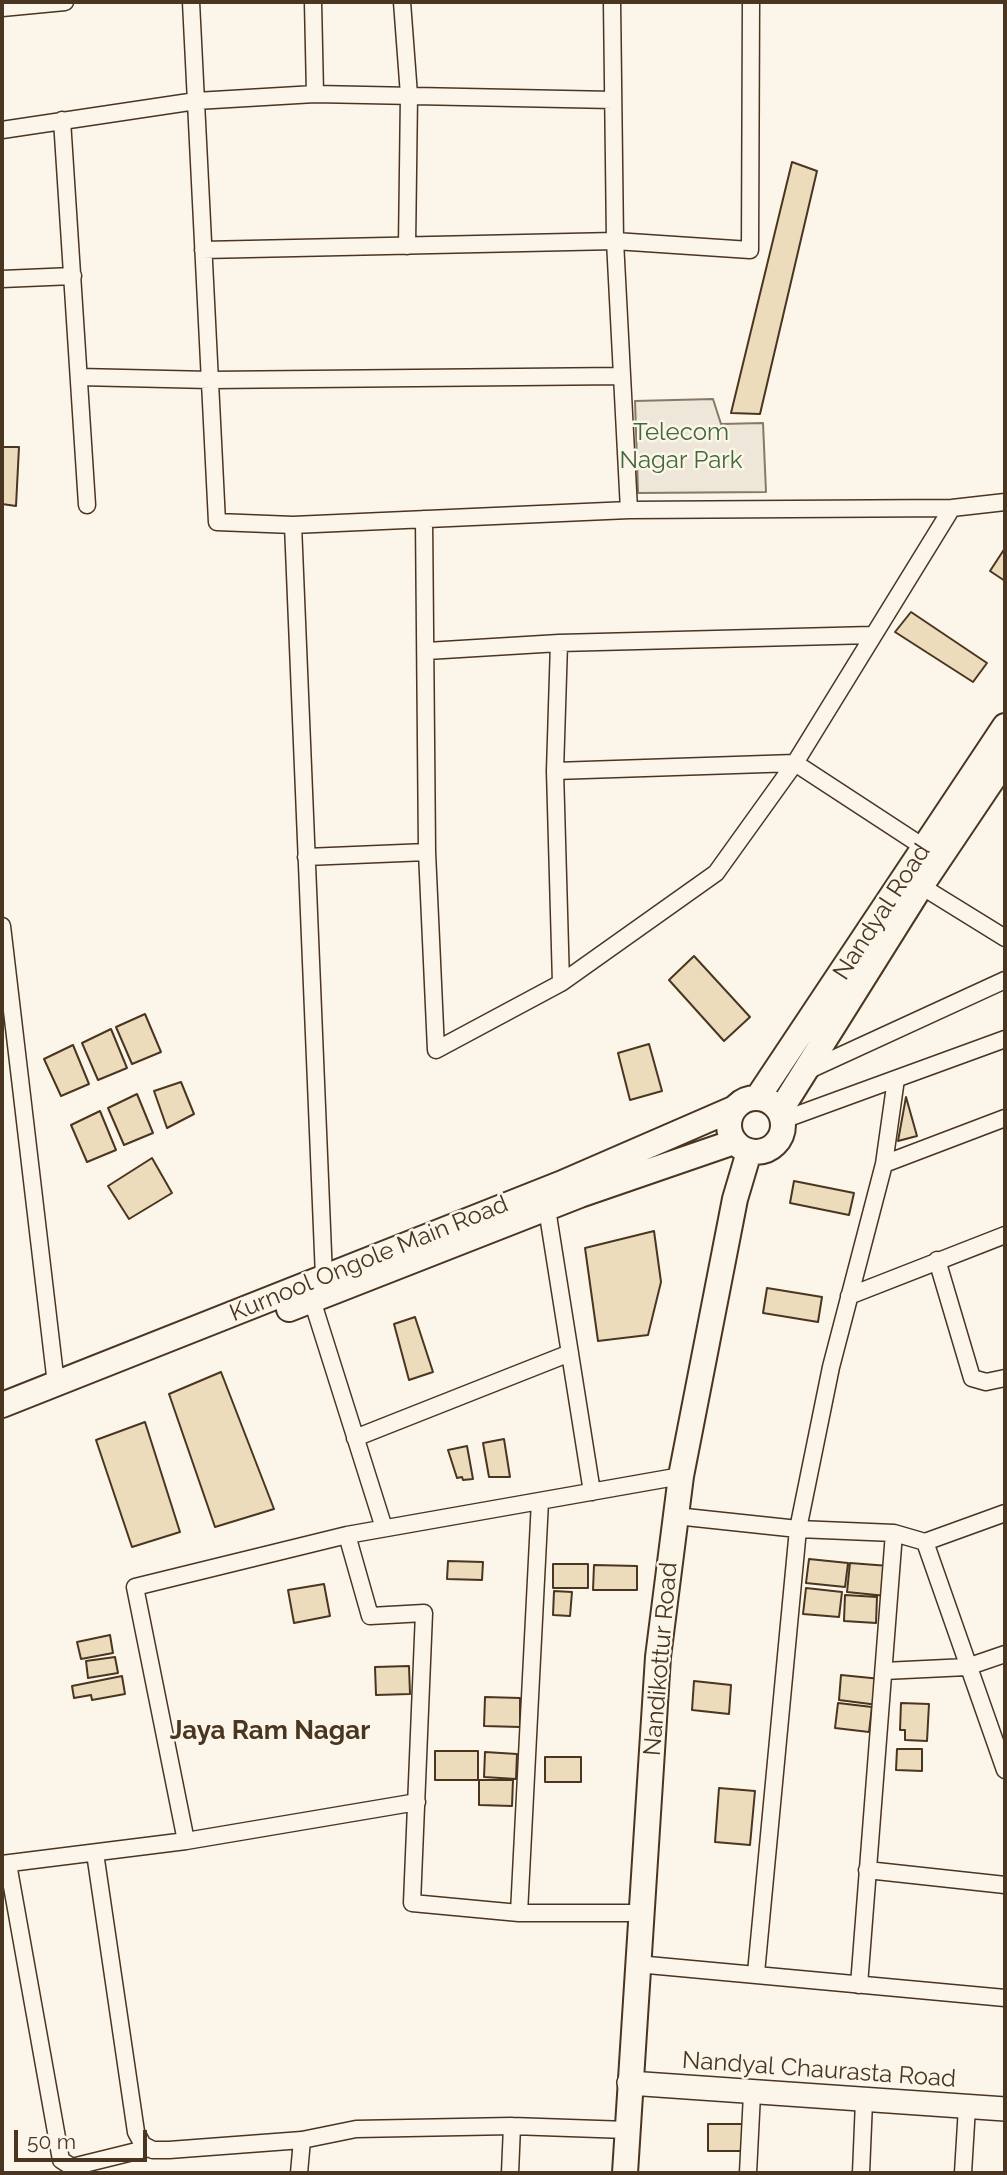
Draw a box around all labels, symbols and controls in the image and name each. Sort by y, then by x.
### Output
park label: Telecom Nagar Park [620,419,742,475]
street label: Nandyal Road [827,839,937,985]
street label: Kurnool Ongole Main Road [226,1190,512,1328]
street label: Nandikottur Road [638,1561,684,1757]
district label: Jaya Ram Nagar [170,1715,370,1747]
street label: Nandyal Chaurasta Road [681,2046,957,2094]
scale bar [18,2116,150,2160]
text: 50 m [27,2129,76,2154]

